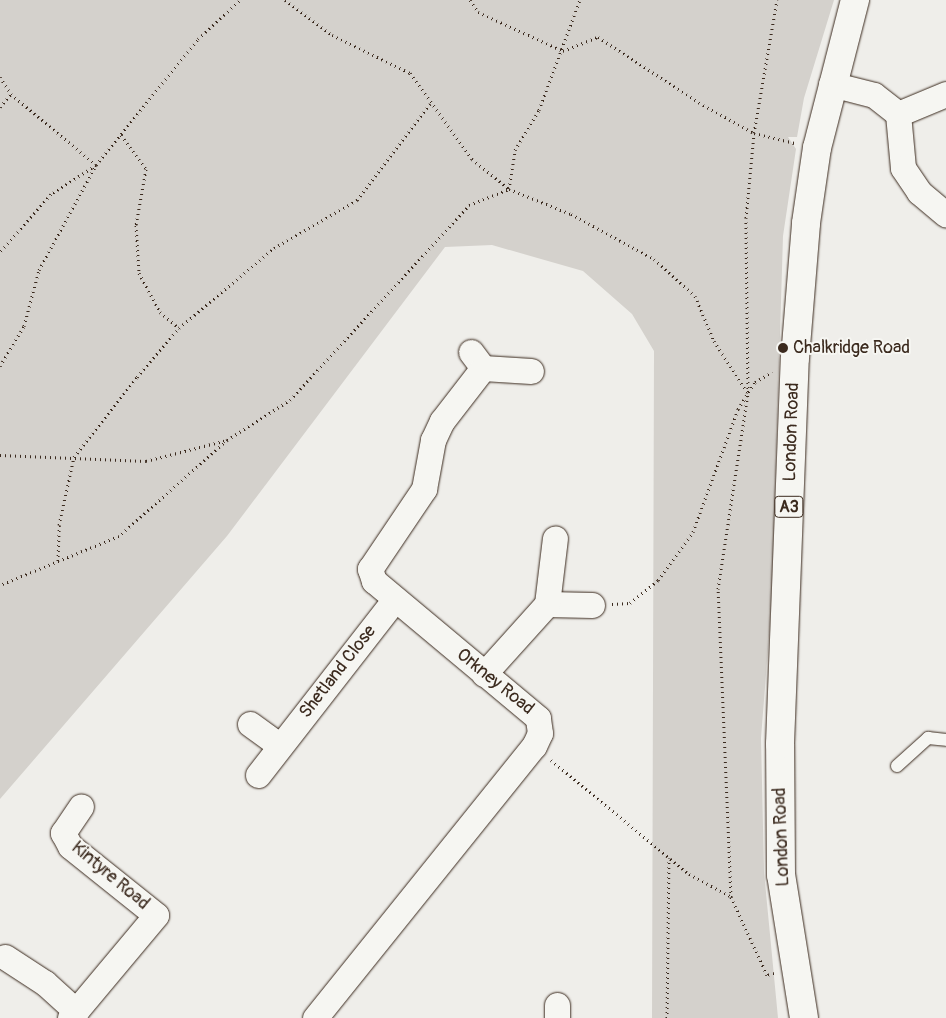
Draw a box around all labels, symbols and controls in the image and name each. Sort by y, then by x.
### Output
place label: Chalkridge Road [793,337,910,359]
marker: Chalkridge Road [777,342,789,354]
street label: London Road [779,382,805,482]
road number: A3 [774,494,804,520]
street label: Shetland Close [295,621,381,723]
street label: Orkney Road [452,644,538,720]
street label: London Road [769,787,795,887]
street label: Kintyre Road [67,837,153,915]

